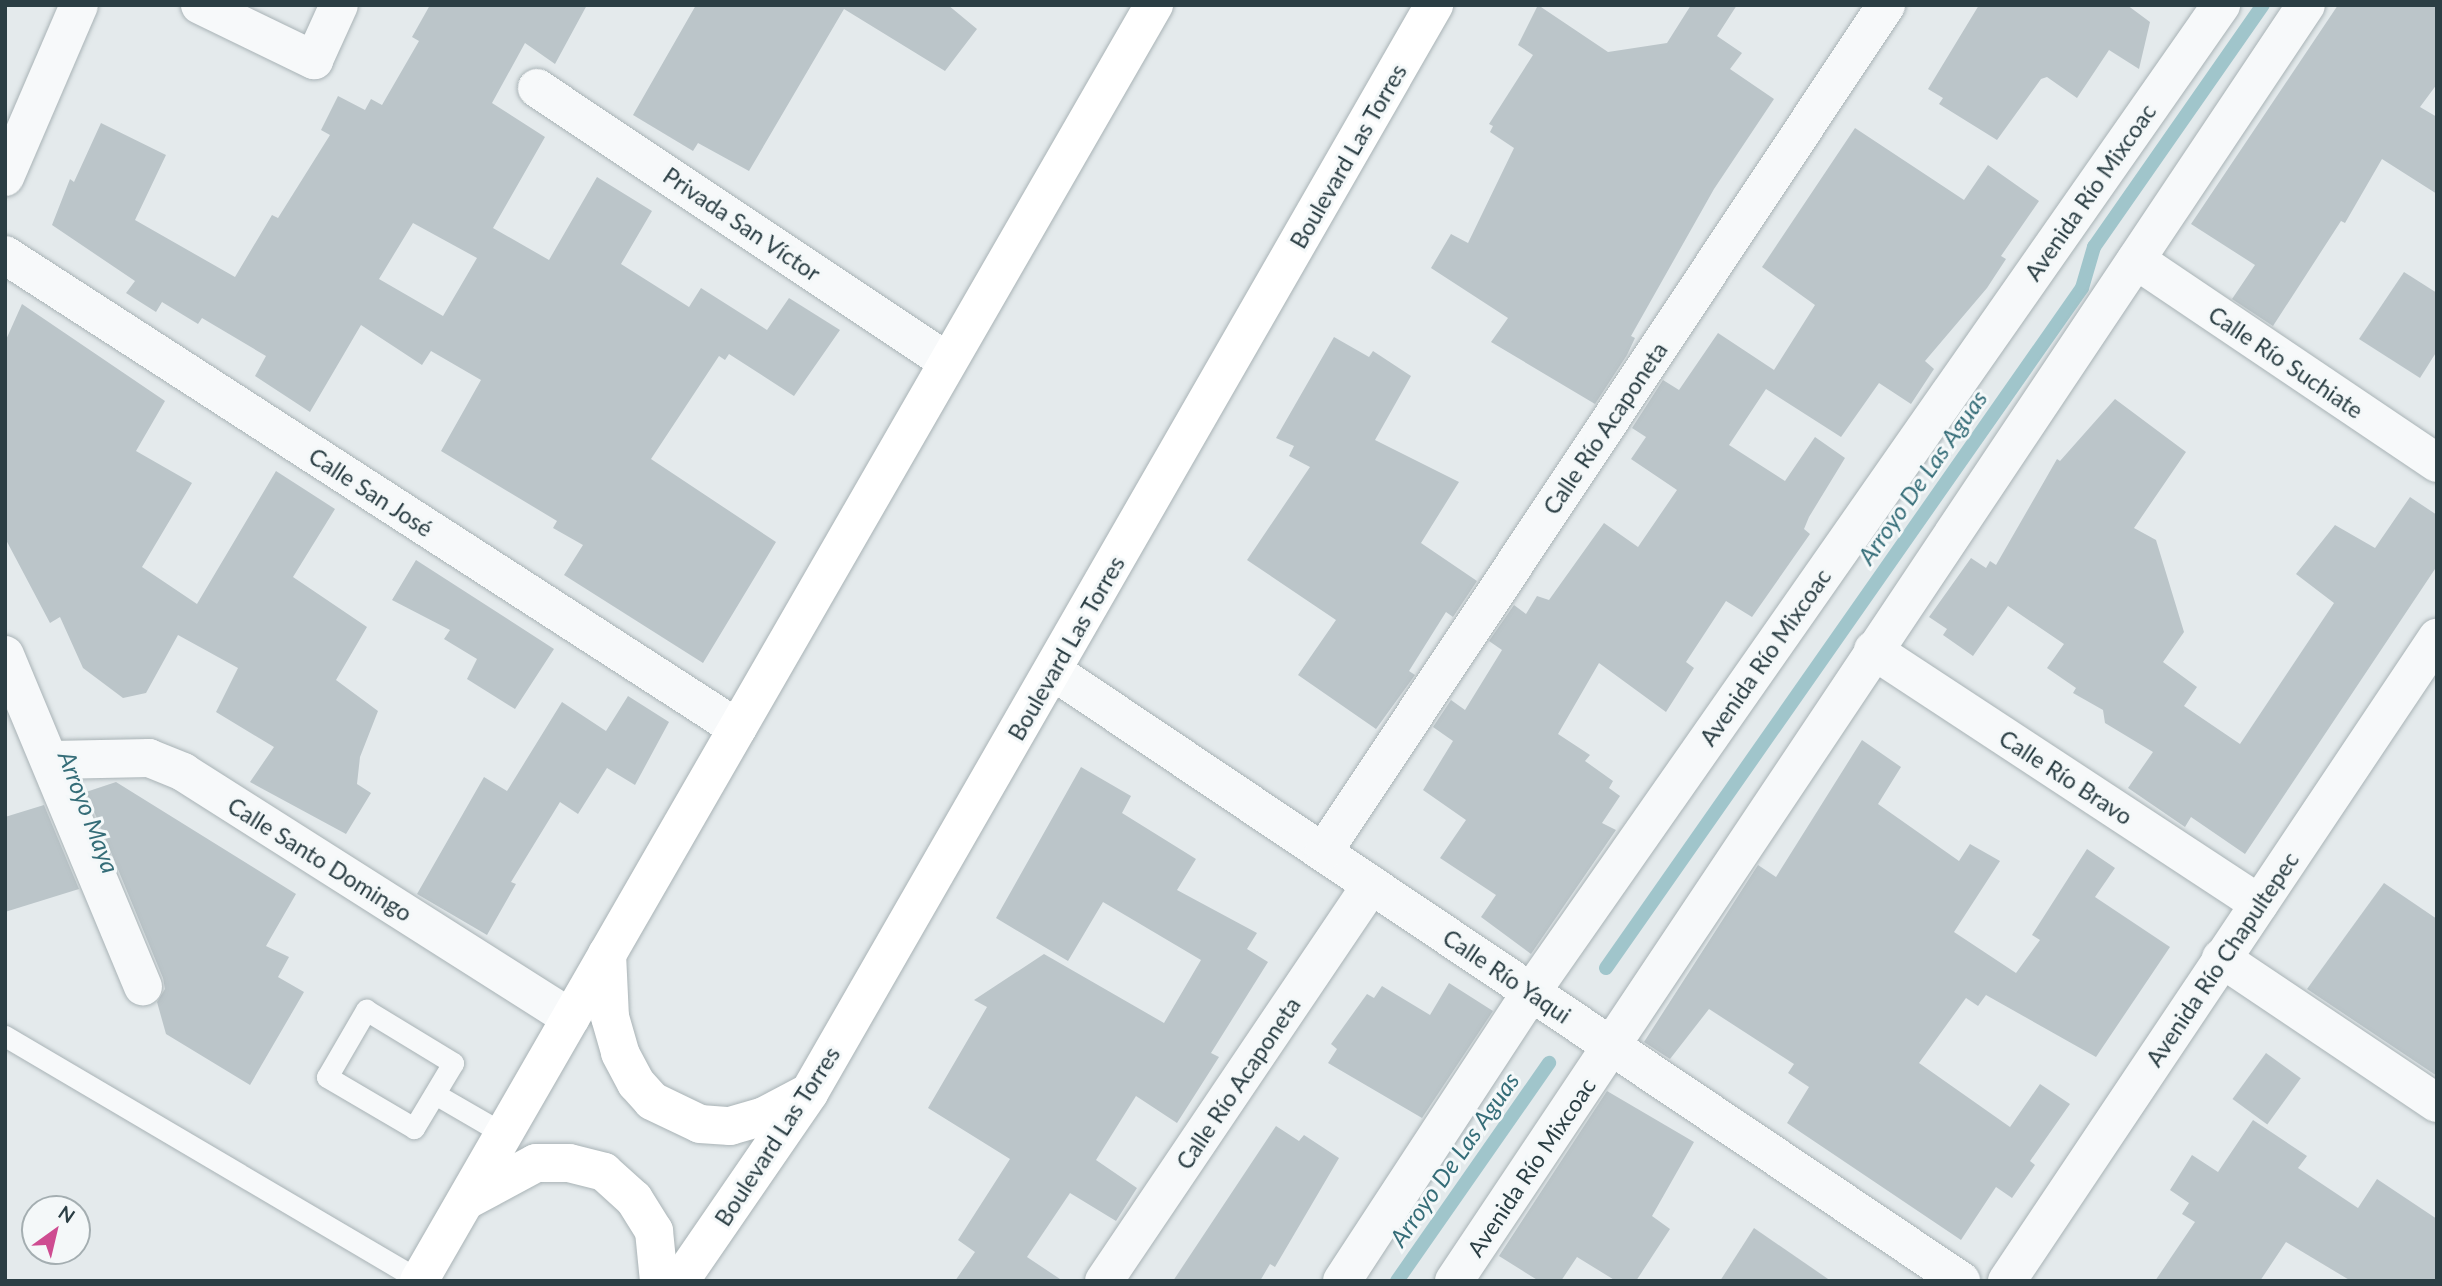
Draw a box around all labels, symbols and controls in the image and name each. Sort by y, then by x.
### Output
street label: Boulevard Las Torres [1284,59,1412,253]
street label: Avenida Río Mixcoac [2019,98,2161,286]
street label: Privada San Víctor [658,161,826,287]
street label: Calle Río Suchiate [2204,300,2368,424]
street label: Calle Río Acaponeta [1537,336,1673,520]
water label: Arroyo De Las Aguas [1851,384,1993,570]
street label: Calle San José [304,442,438,542]
street label: Boulevard Las Torres [1002,551,1130,745]
street label: Avenida Río Mixcoac [1694,563,1836,751]
street label: Calle Río Bravo [1994,724,2138,830]
water label: Arroyo Maya [53,747,125,877]
street label: Calle Santo Domingo [223,791,417,927]
street label: Avenida Río Chapultepec [2140,847,2304,1071]
street label: Calle Río Yaqui [1438,923,1576,1029]
street label: Calle Río Acaponeta [1170,991,1306,1175]
street label: Boulevard Las Torres [709,1041,845,1231]
water label: Arroyo De Las Aguas [1383,1066,1525,1252]
street label: Avenida Río Mixcoac [1461,1072,1601,1262]
north arrow [21,1195,91,1265]
text: N [54,1200,79,1227]

